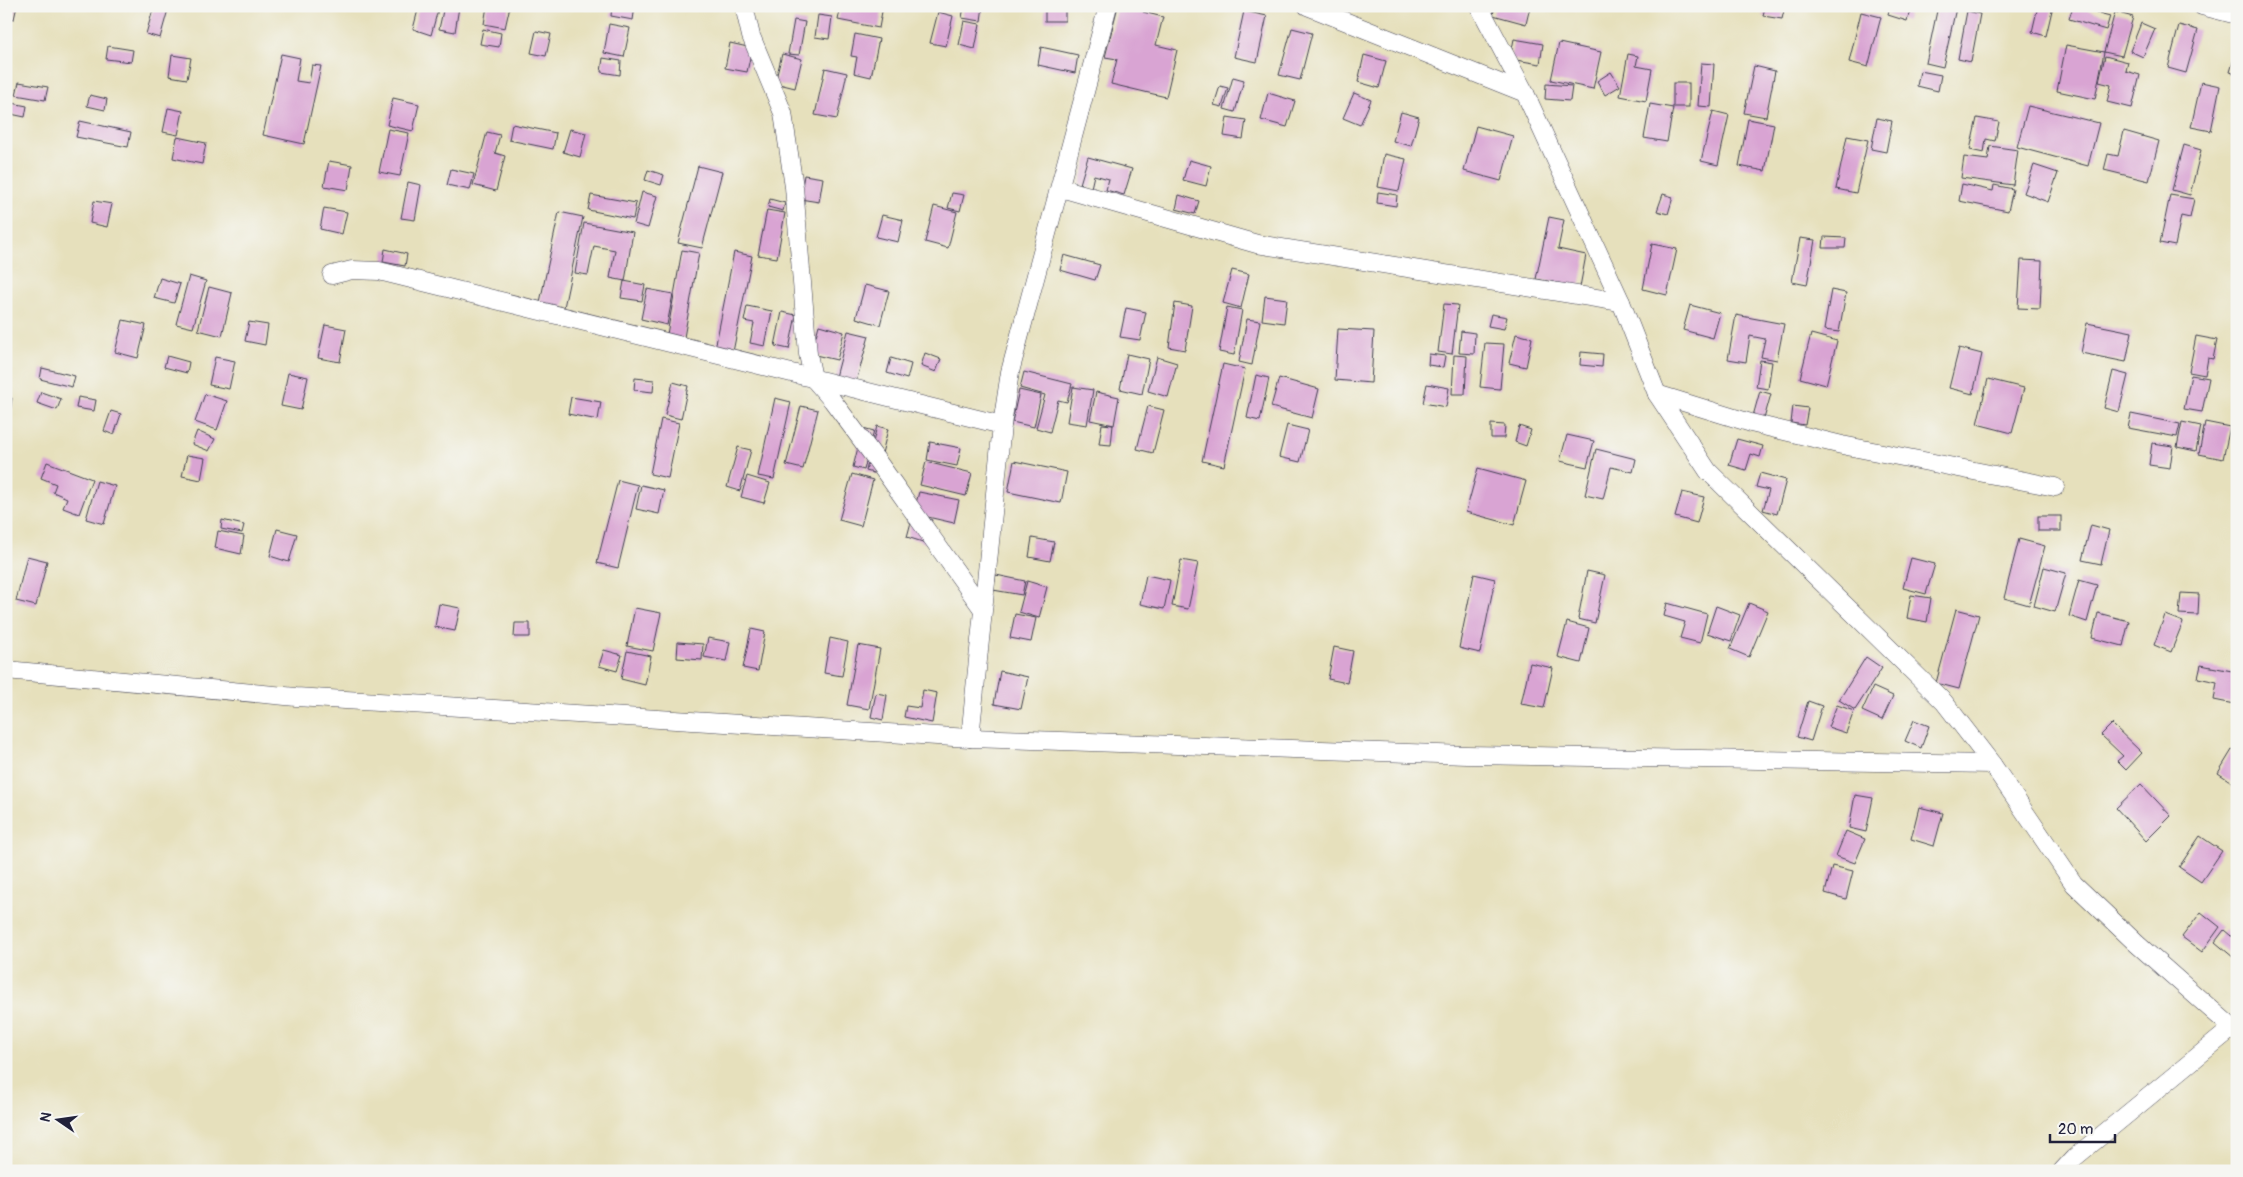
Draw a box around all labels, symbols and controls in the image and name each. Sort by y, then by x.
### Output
north arrow [32,1094,82,1144]
text: N [36,1111,55,1124]
scale bar [2050,1112,2116,1144]
text: 20 m [2058,1120,2093,1139]

